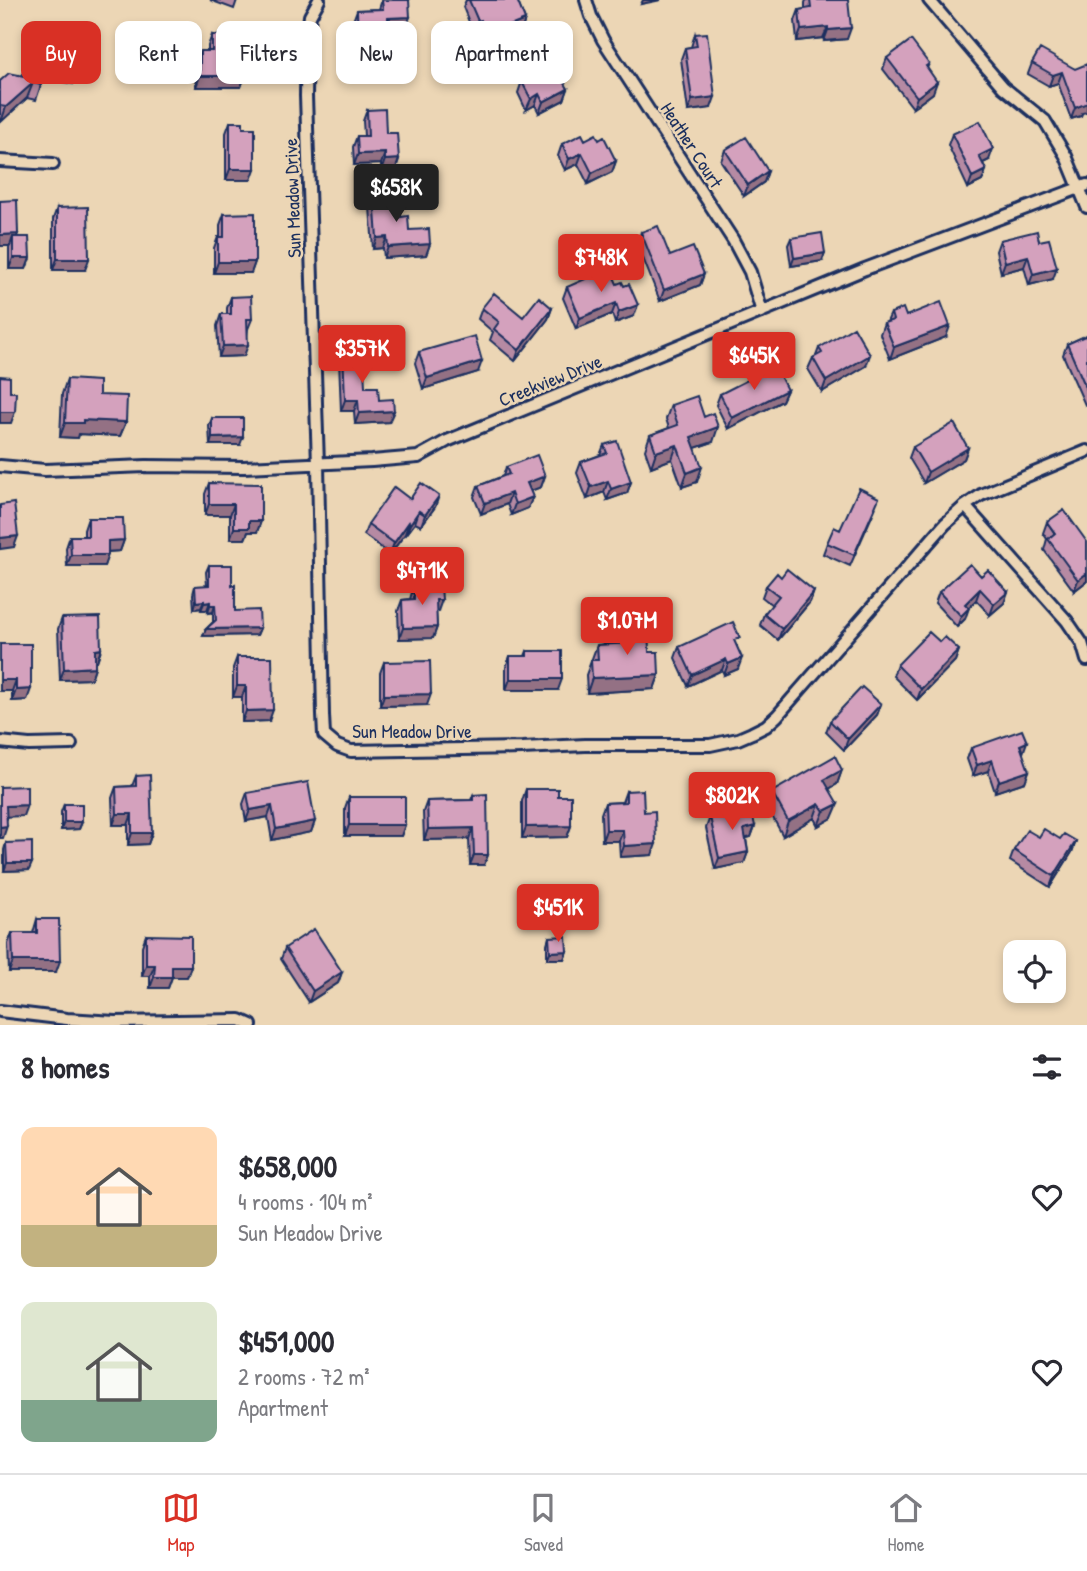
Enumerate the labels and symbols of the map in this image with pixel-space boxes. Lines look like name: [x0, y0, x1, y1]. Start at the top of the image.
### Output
street label: Heather Court: [655, 97, 730, 193]
street label: Sun Meadow Drive: [277, 137, 307, 258]
pin: $658K: [347, 164, 445, 224]
pin: $748K: [552, 234, 650, 294]
pin: $357K: [313, 326, 411, 385]
pin: $645K: [705, 332, 803, 392]
street label: Creekview Drive: [495, 347, 606, 412]
pin: $471K: [373, 548, 471, 607]
pin: $1.07M: [570, 598, 684, 657]
street label: Sun Meadow Drive: [352, 718, 472, 744]
pin: $802K: [683, 772, 781, 832]
pin: $451K: [509, 884, 607, 944]

